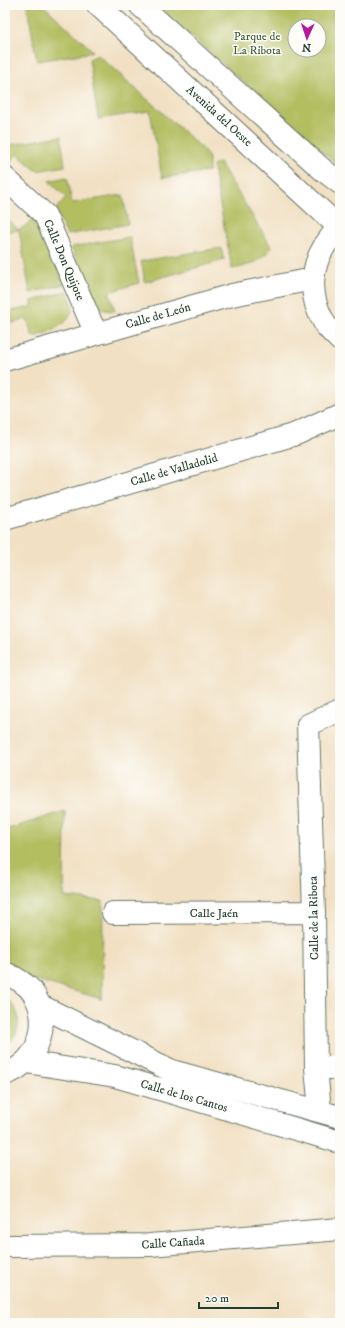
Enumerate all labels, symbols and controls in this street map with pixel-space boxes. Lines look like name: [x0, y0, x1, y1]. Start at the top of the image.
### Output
north arrow: [287, 18, 327, 58]
park label: Parque de La Ribota: [233, 29, 282, 58]
text: N: [302, 40, 311, 54]
street label: Avenida del Oeste: [183, 82, 255, 150]
street label: Calle Don Quijote: [40, 217, 88, 303]
street label: Calle de León: [124, 299, 193, 332]
street label: Calle de Valladolid: [129, 450, 219, 490]
street label: Calle de la Ribota: [306, 875, 322, 960]
street label: Calle Jaén: [190, 906, 239, 921]
street label: Calle de los Cantos: [139, 1076, 229, 1116]
street label: Calle Cañada: [141, 1233, 206, 1253]
scale bar: [199, 1284, 278, 1310]
text: 20 m: [205, 1291, 229, 1306]

